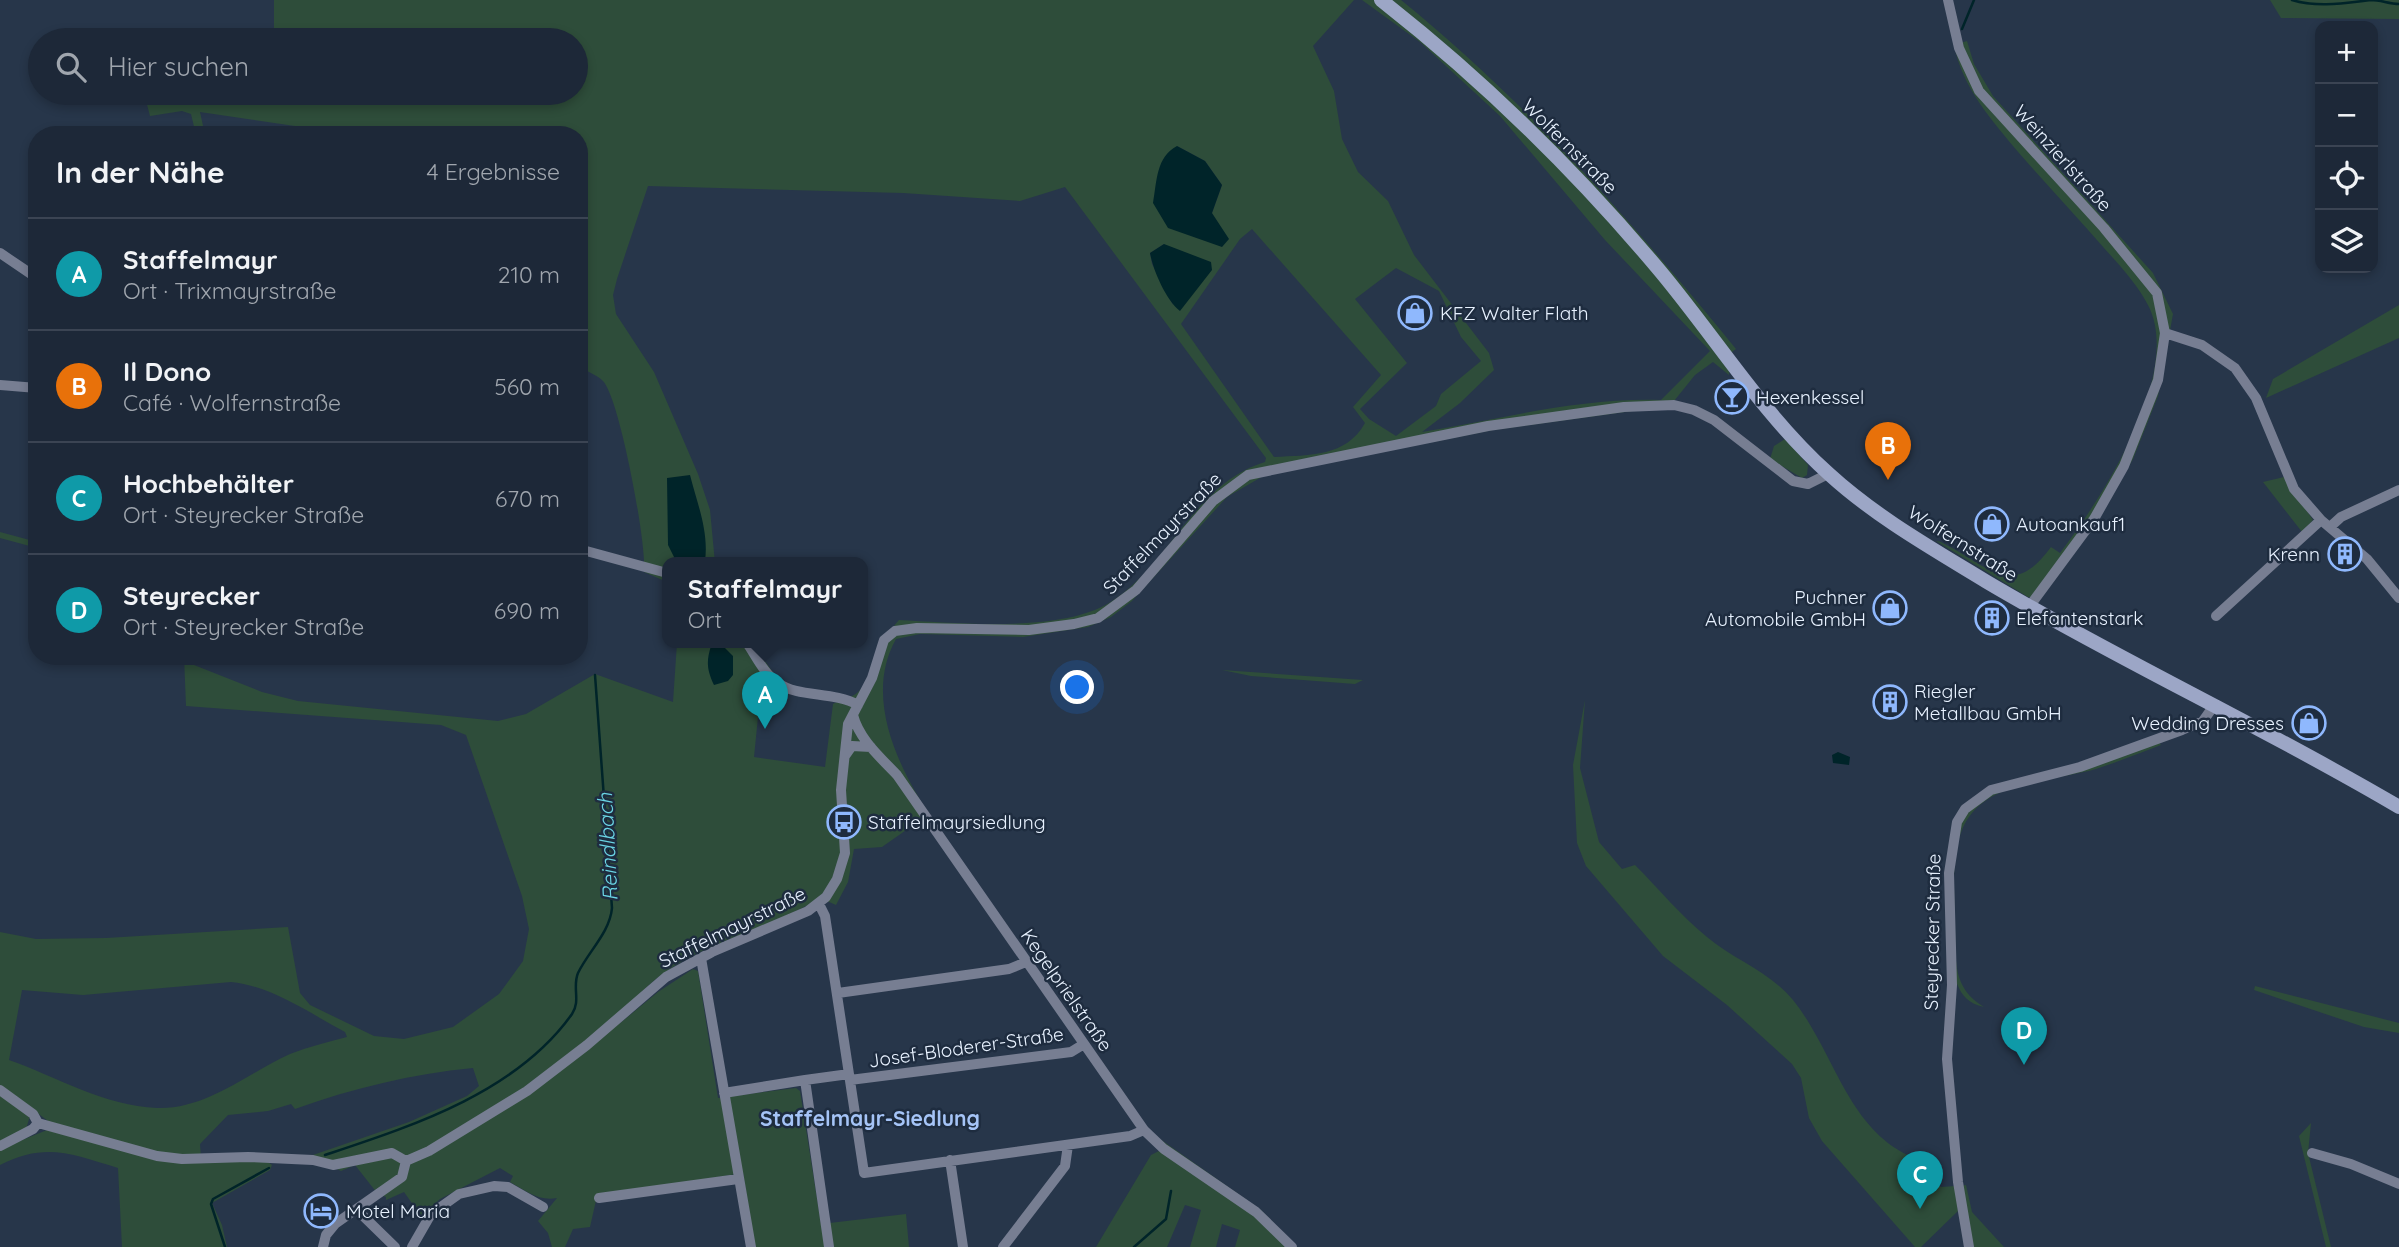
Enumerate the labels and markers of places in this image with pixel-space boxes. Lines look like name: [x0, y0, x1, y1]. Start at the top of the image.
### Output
shop icon: KFZ Walter Flath: [1396, 294, 1434, 332]
place label: KFZ Walter Flath: [1440, 301, 1588, 325]
bar icon: Hexenkessel: [1713, 378, 1751, 416]
place label: Hexenkessel: [1756, 385, 1864, 409]
pin: B: [1865, 422, 1911, 480]
shop icon: Autoankauf1: [1973, 505, 2011, 543]
place label: Autoankauf1: [2016, 512, 2125, 536]
building icon: Krenn: [2326, 535, 2364, 573]
place label: Krenn: [2268, 542, 2320, 566]
place label: Puchner Automobile GmbH: [1705, 585, 1867, 631]
shop icon: Puchner Automobile GmbH: [1871, 589, 1909, 627]
building icon: Elefantenstark: [1973, 599, 2011, 637]
place label: Elefantenstark: [2016, 606, 2143, 630]
pin: A: [742, 671, 788, 729]
place label: Riegler Metallbau GmbH: [1914, 679, 2062, 725]
building icon: Riegler Metallbau GmbH: [1871, 683, 1909, 721]
shop icon: Wedding Dresses: [2290, 704, 2328, 742]
place label: Wedding Dresses: [2131, 711, 2284, 735]
bus stop icon: Staffelmayrsiedlung: [825, 803, 863, 841]
place label: Staffelmayrsiedlung: [868, 810, 1046, 834]
pin: D: [2001, 1007, 2047, 1065]
pin: C: [1897, 1151, 1943, 1209]
hotel icon: Motel Maria: [302, 1192, 340, 1230]
place label: Motel Maria: [346, 1199, 450, 1223]

